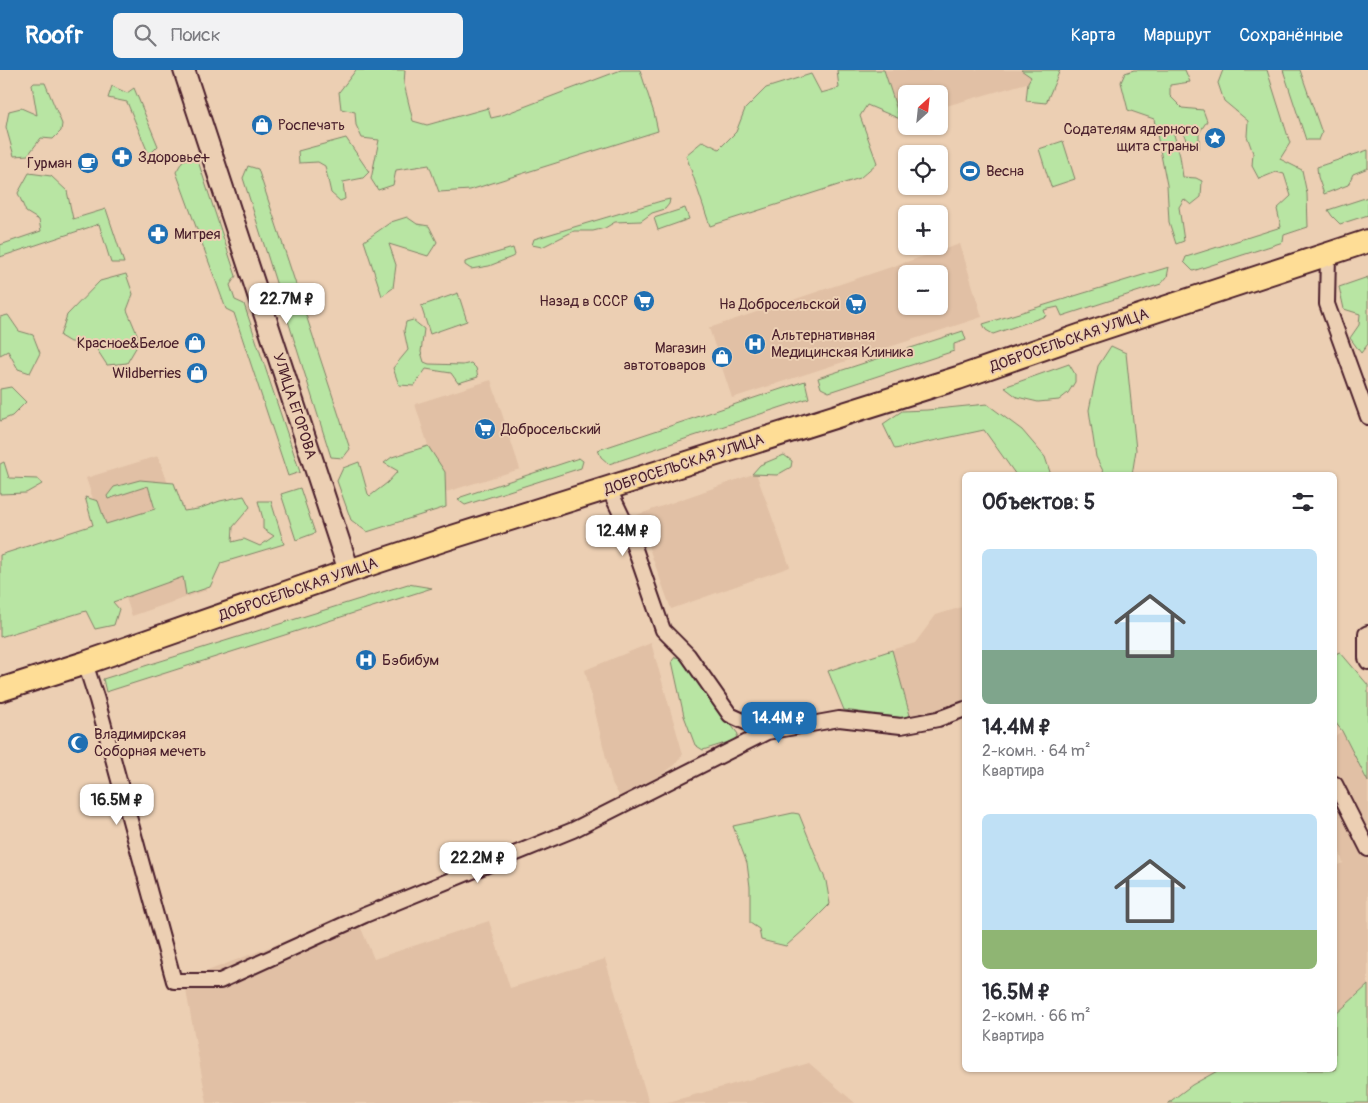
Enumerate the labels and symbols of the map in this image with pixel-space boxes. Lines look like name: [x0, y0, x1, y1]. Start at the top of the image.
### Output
north arrow: [898, 85, 948, 135]
shop icon: Роспечать: [250, 113, 274, 137]
place label: Роспечать: [278, 116, 345, 135]
place label: Содателям ядерного щита страны: [1063, 120, 1199, 156]
place icon: Содателям ядерного щита страны: [1203, 126, 1227, 150]
pharmacy icon: Здоровье+: [110, 145, 134, 169]
place label: Здоровье+: [138, 148, 210, 167]
cafe icon: Гурман: [76, 151, 100, 175]
place label: Гурман: [27, 154, 72, 173]
sports icon: Весна: [958, 159, 982, 183]
place label: Весна: [986, 162, 1024, 181]
pharmacy icon: Митрея: [146, 222, 170, 246]
place label: Митрея: [174, 225, 221, 244]
pin: 22.7M ₽: [241, 282, 333, 325]
supermarket icon: Назад в СССР: [632, 289, 656, 313]
place label: Назад в СССР: [539, 292, 629, 311]
supermarket icon: На Добросельской: [844, 292, 868, 316]
place label: На Добросельской: [719, 295, 840, 314]
street label: ДОБРОСЕЛЬСКАЯ УЛИЦА: [986, 304, 1151, 377]
place label: Альтернативная Mедицинская Kлиника: [771, 326, 914, 362]
shop icon: Красное&Белое: [183, 331, 207, 355]
hospital icon: Альтернативная Mедицинская Kлиника: [743, 332, 767, 356]
place label: Красное&Белое: [77, 334, 180, 353]
place label: Магазин автотоваров: [624, 339, 706, 375]
shop icon: Магазин автотоваров: [710, 345, 734, 369]
street label: УЛИЦА ЕГОРОВА: [268, 351, 321, 462]
shop icon: Wildberries: [185, 361, 209, 385]
place label: Wildberries: [112, 364, 181, 383]
supermarket icon: Добросельский: [473, 417, 497, 441]
place label: Добросельский: [500, 420, 601, 439]
street label: ДОБРОСЕЛЬСКАЯ УЛИЦА: [601, 430, 767, 500]
pin: 12.4M ₽: [577, 514, 669, 557]
street label: ДОБРОСЕЛЬСКАЯ УЛИЦА: [215, 553, 380, 626]
hospital icon: Бэбибум: [354, 648, 378, 672]
place label: Бэбибум: [382, 651, 439, 670]
pin: 14.4M ₽: [733, 702, 825, 744]
place label: Владимирская Соборная мечеть: [94, 725, 207, 761]
mosque icon: Владимирская Соборная мечеть: [66, 731, 90, 755]
pin: 16.5M ₽: [71, 784, 163, 826]
pin: 22.2M ₽: [432, 842, 524, 884]

